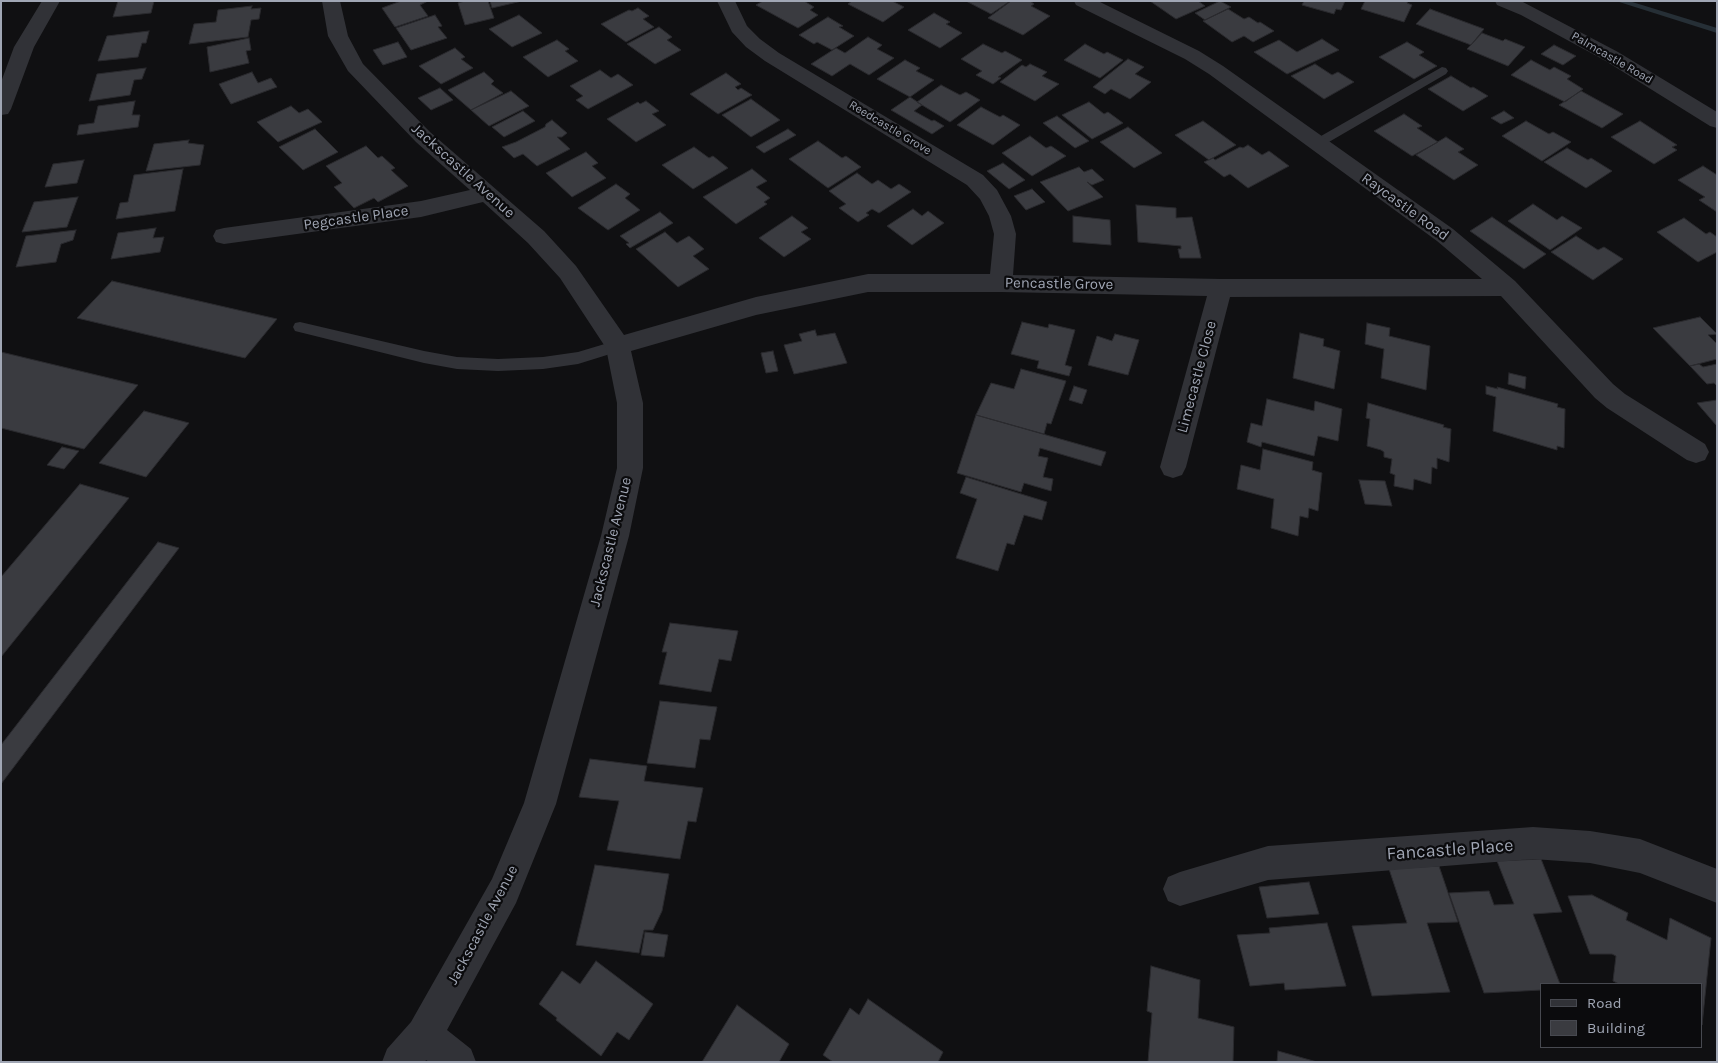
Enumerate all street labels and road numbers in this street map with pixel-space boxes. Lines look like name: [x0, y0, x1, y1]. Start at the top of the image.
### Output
street label: Palmcastle Road: [1569, 29, 1655, 87]
street label: Reedcastle Grove: [846, 98, 934, 158]
street label: Jackscastle Avenue: [408, 120, 518, 222]
street label: Raycastle Road: [1358, 169, 1452, 245]
street label: Pegcastle Place: [302, 202, 410, 234]
street label: Pencastle Grove: [1005, 274, 1113, 294]
street label: Limecastle Close: [1173, 319, 1221, 435]
street label: Jackscastle Avenue: [586, 475, 636, 609]
street label: Fancastle Place: [1386, 835, 1514, 865]
street label: Jackscastle Avenue: [444, 862, 522, 988]

